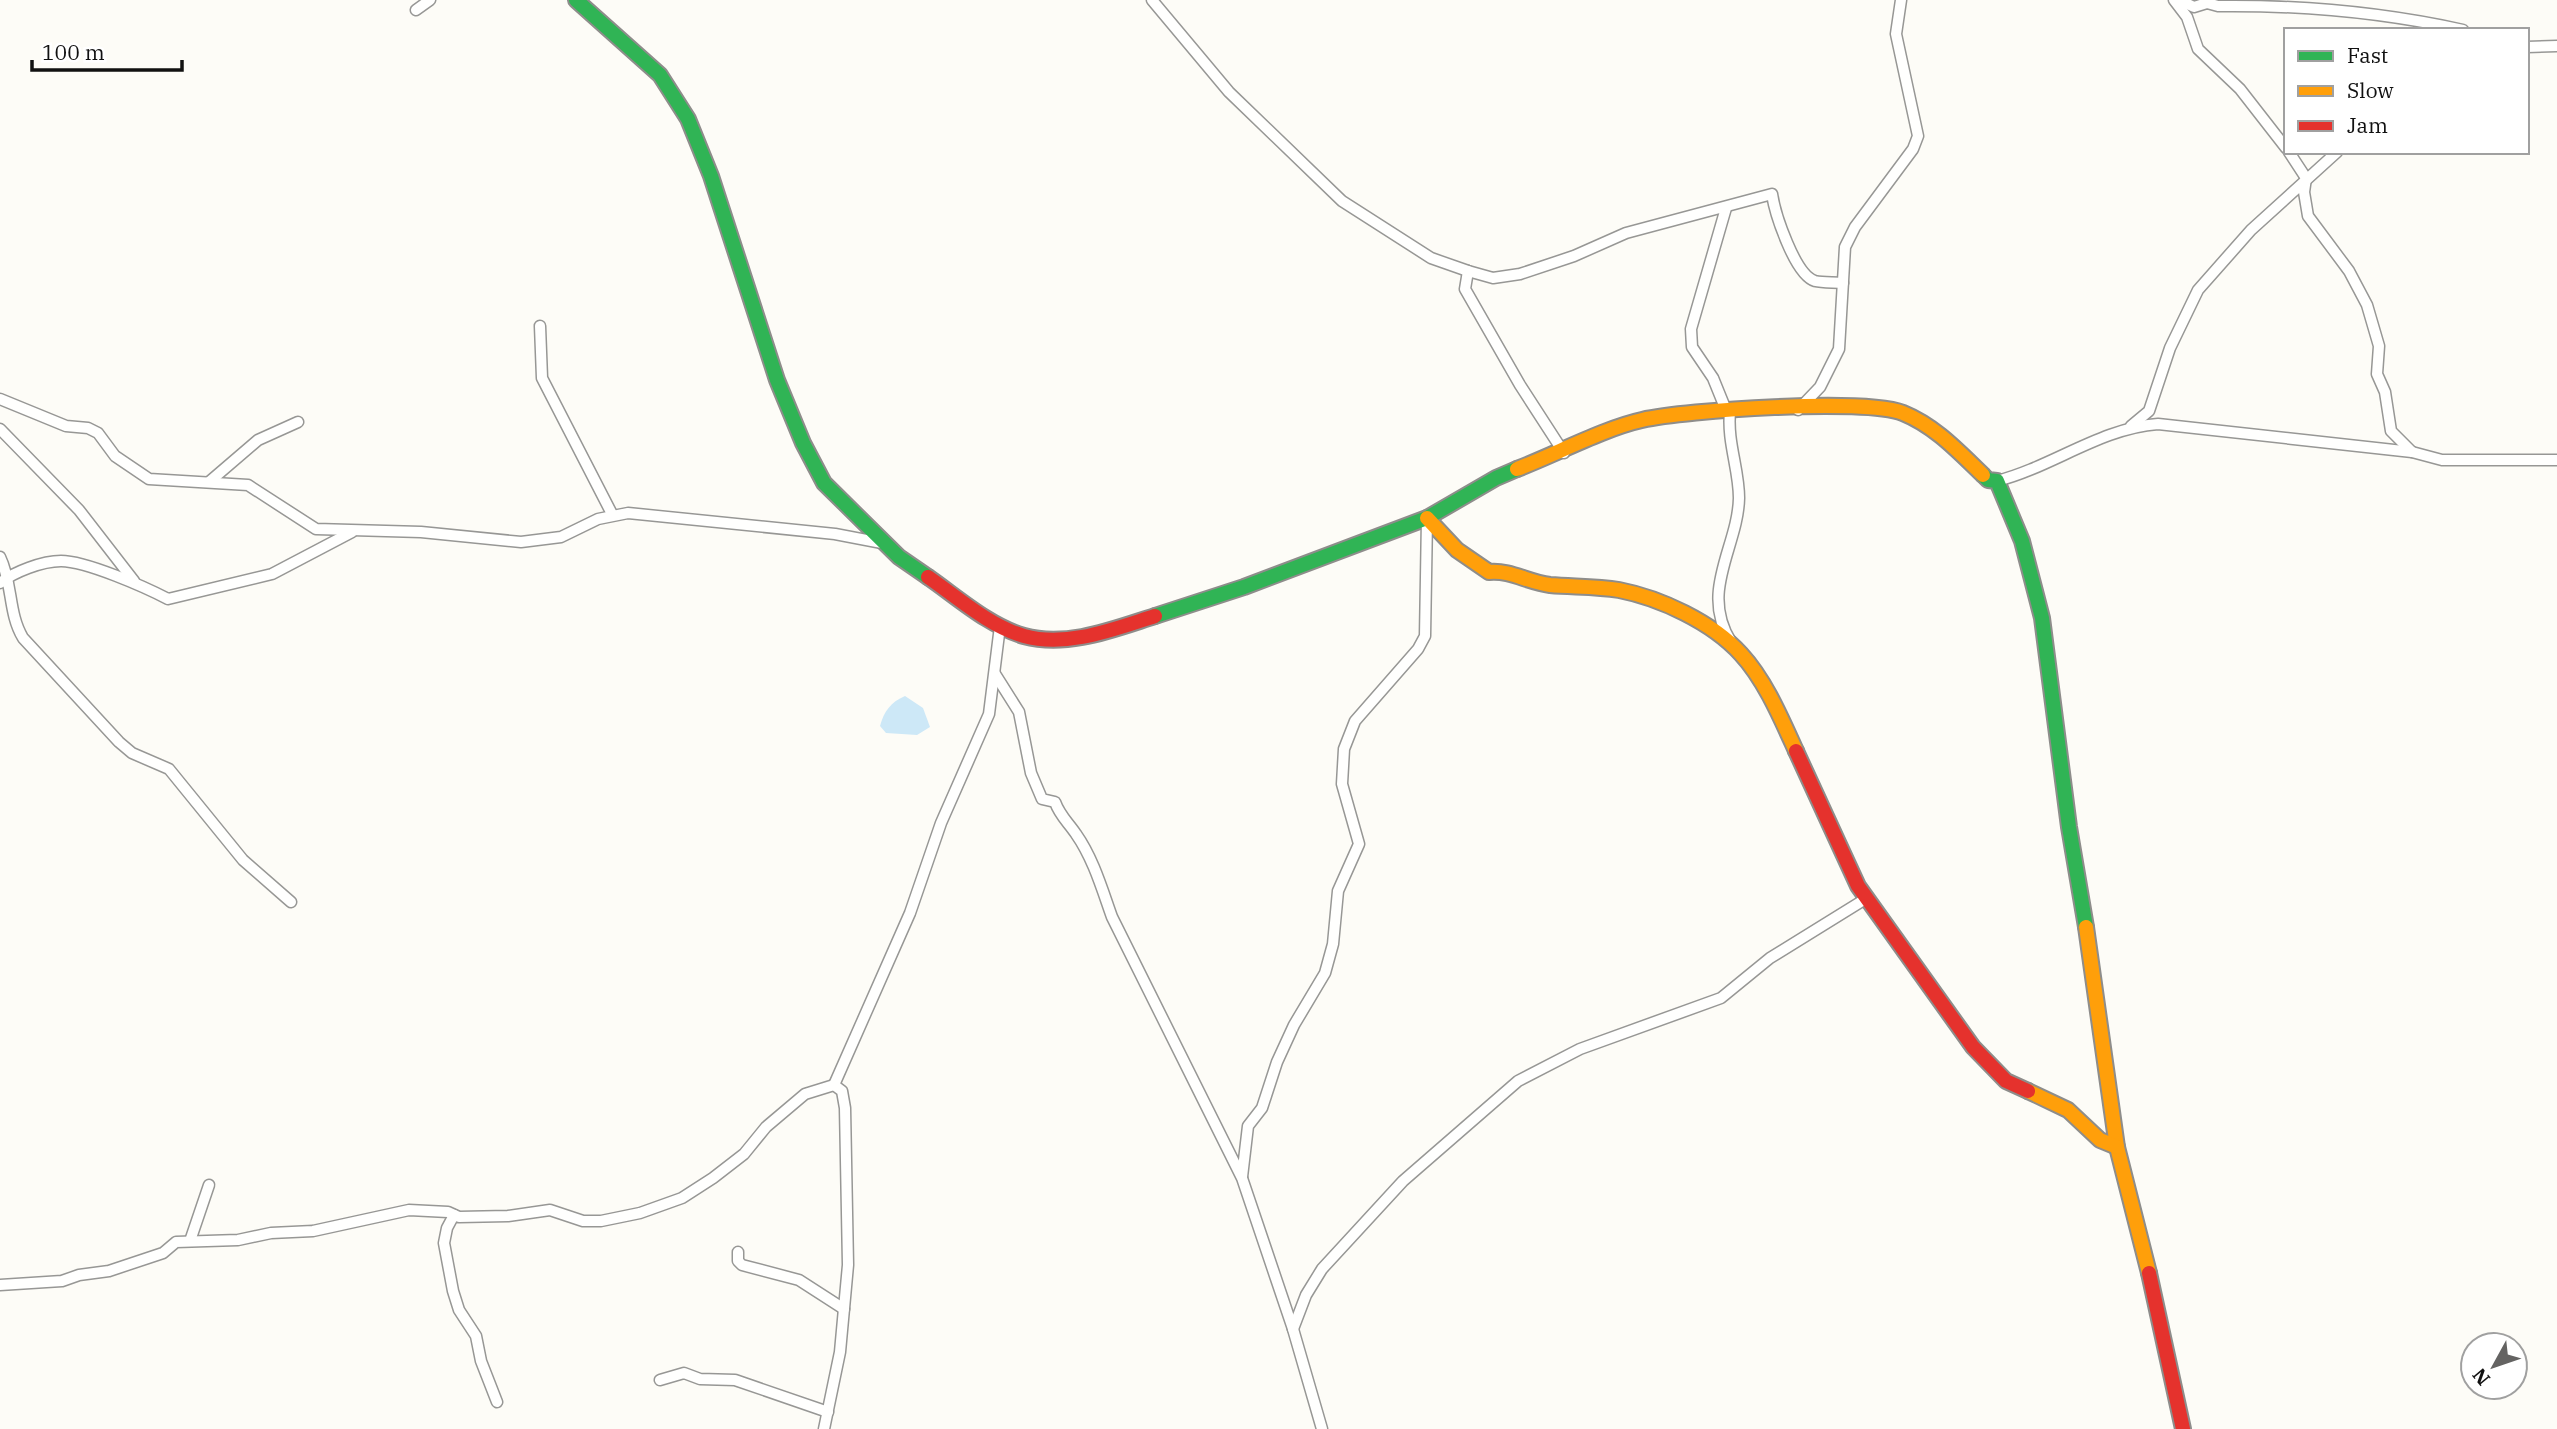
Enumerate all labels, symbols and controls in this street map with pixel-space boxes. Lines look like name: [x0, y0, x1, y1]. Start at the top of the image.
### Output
scale bar: [32, 28, 182, 72]
legend: [2284, 28, 2529, 154]
text: 100 m: [42, 38, 105, 66]
text: Fast: [2347, 41, 2388, 69]
text: Slow: [2347, 76, 2394, 104]
text: Jam: [2347, 111, 2388, 139]
north arrow: [2459, 1331, 2529, 1401]
text: N: [2467, 1363, 2495, 1390]

